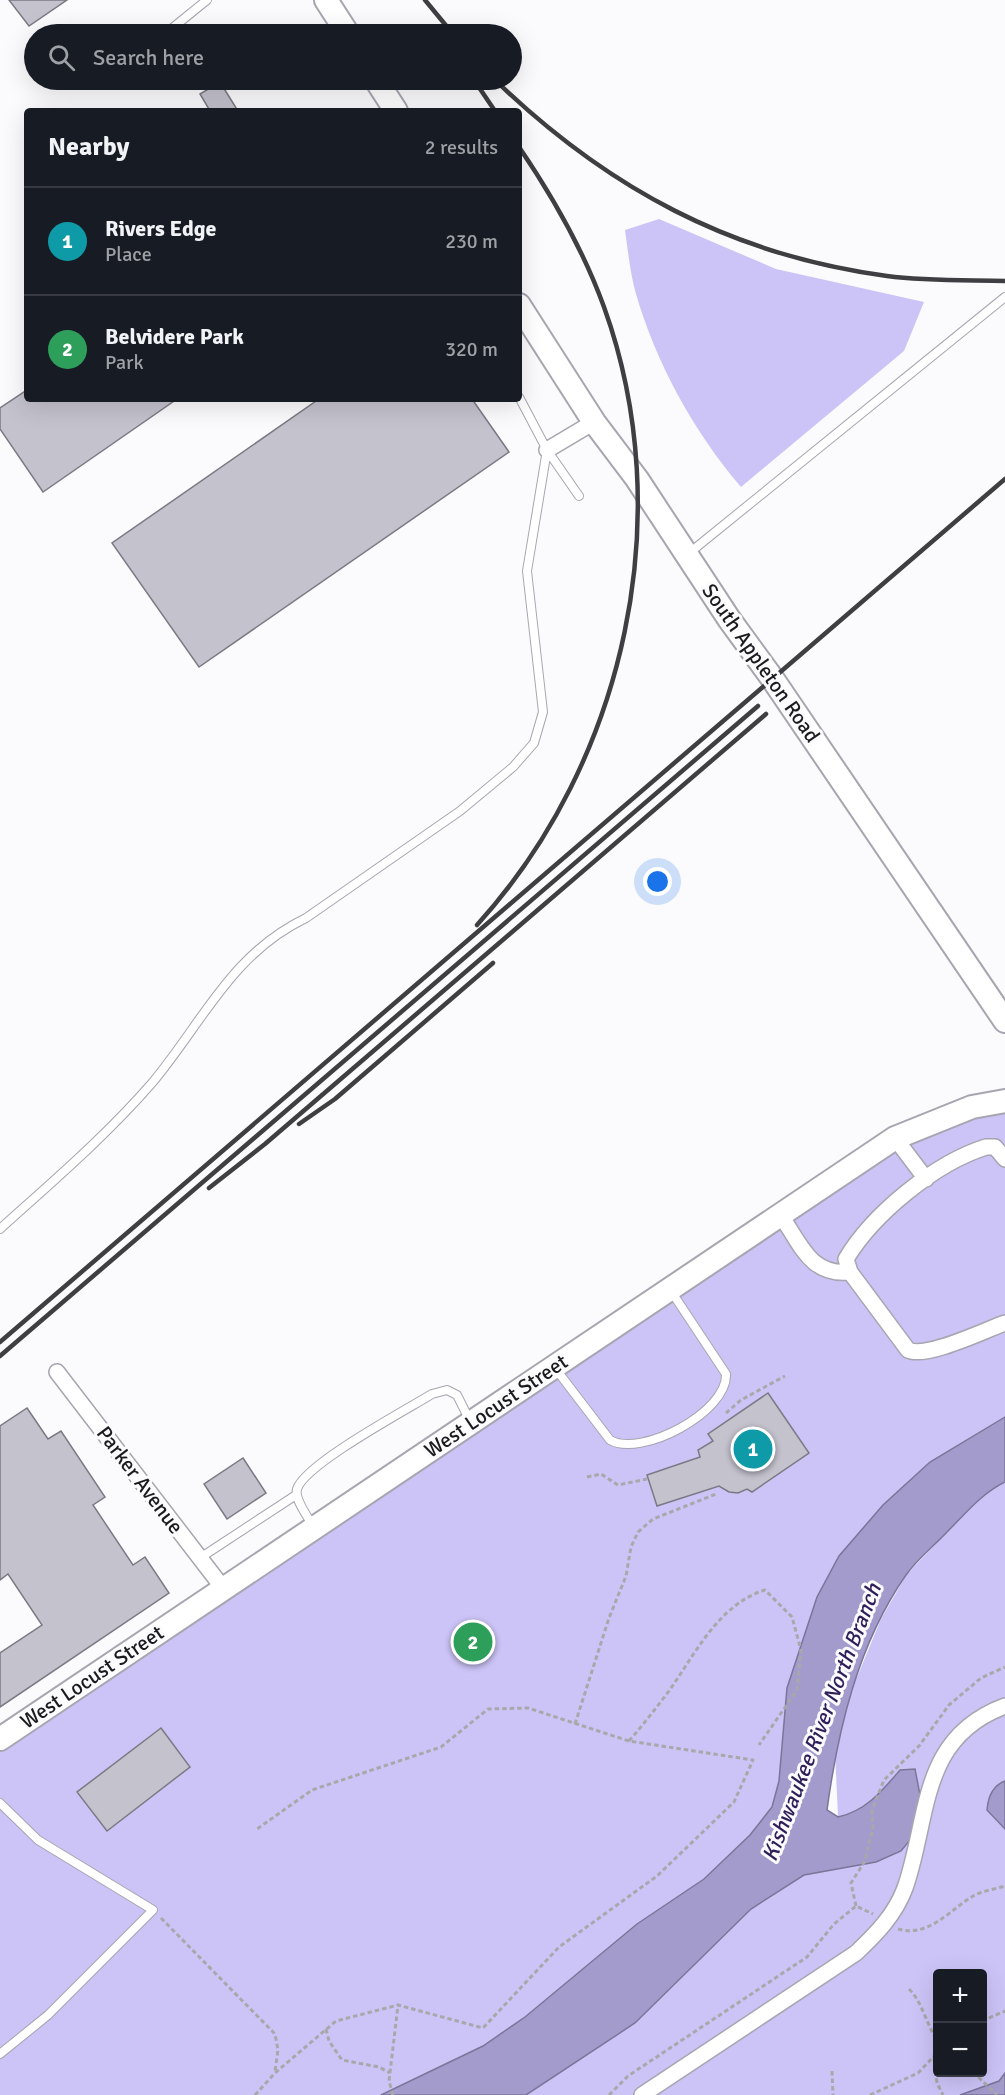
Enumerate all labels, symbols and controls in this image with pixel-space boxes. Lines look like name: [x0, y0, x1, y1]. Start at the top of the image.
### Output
search box: [24, 24, 522, 90]
icon: search: [45, 41, 78, 74]
text: Search here: [93, 44, 204, 71]
text: Nearby: [48, 131, 129, 163]
text: 2 results: [425, 135, 498, 160]
text: Rivers Edge: [105, 215, 216, 242]
text: 1: [62, 229, 73, 254]
text: 230 m: [445, 229, 498, 254]
text: Place: [105, 242, 152, 267]
text: Belvidere Park: [105, 323, 244, 350]
text: 2: [62, 337, 73, 362]
text: 320 m: [445, 337, 498, 362]
text: Park: [105, 350, 143, 375]
street label: South Appleton Road: [696, 578, 826, 748]
your location: [643, 867, 672, 896]
street label: West Locust Street: [419, 1348, 573, 1464]
street label: Parker Avenue: [91, 1421, 189, 1539]
pin: 1: [734, 1426, 772, 1472]
water label: Kishwaukee River North Branch: [756, 1579, 887, 1865]
street label: West Locust Street: [15, 1619, 169, 1735]
pin: 2: [454, 1620, 492, 1664]
map controls: [933, 1969, 987, 2077]
button: +: [933, 1969, 987, 2023]
button: −: [933, 2023, 987, 2077]

